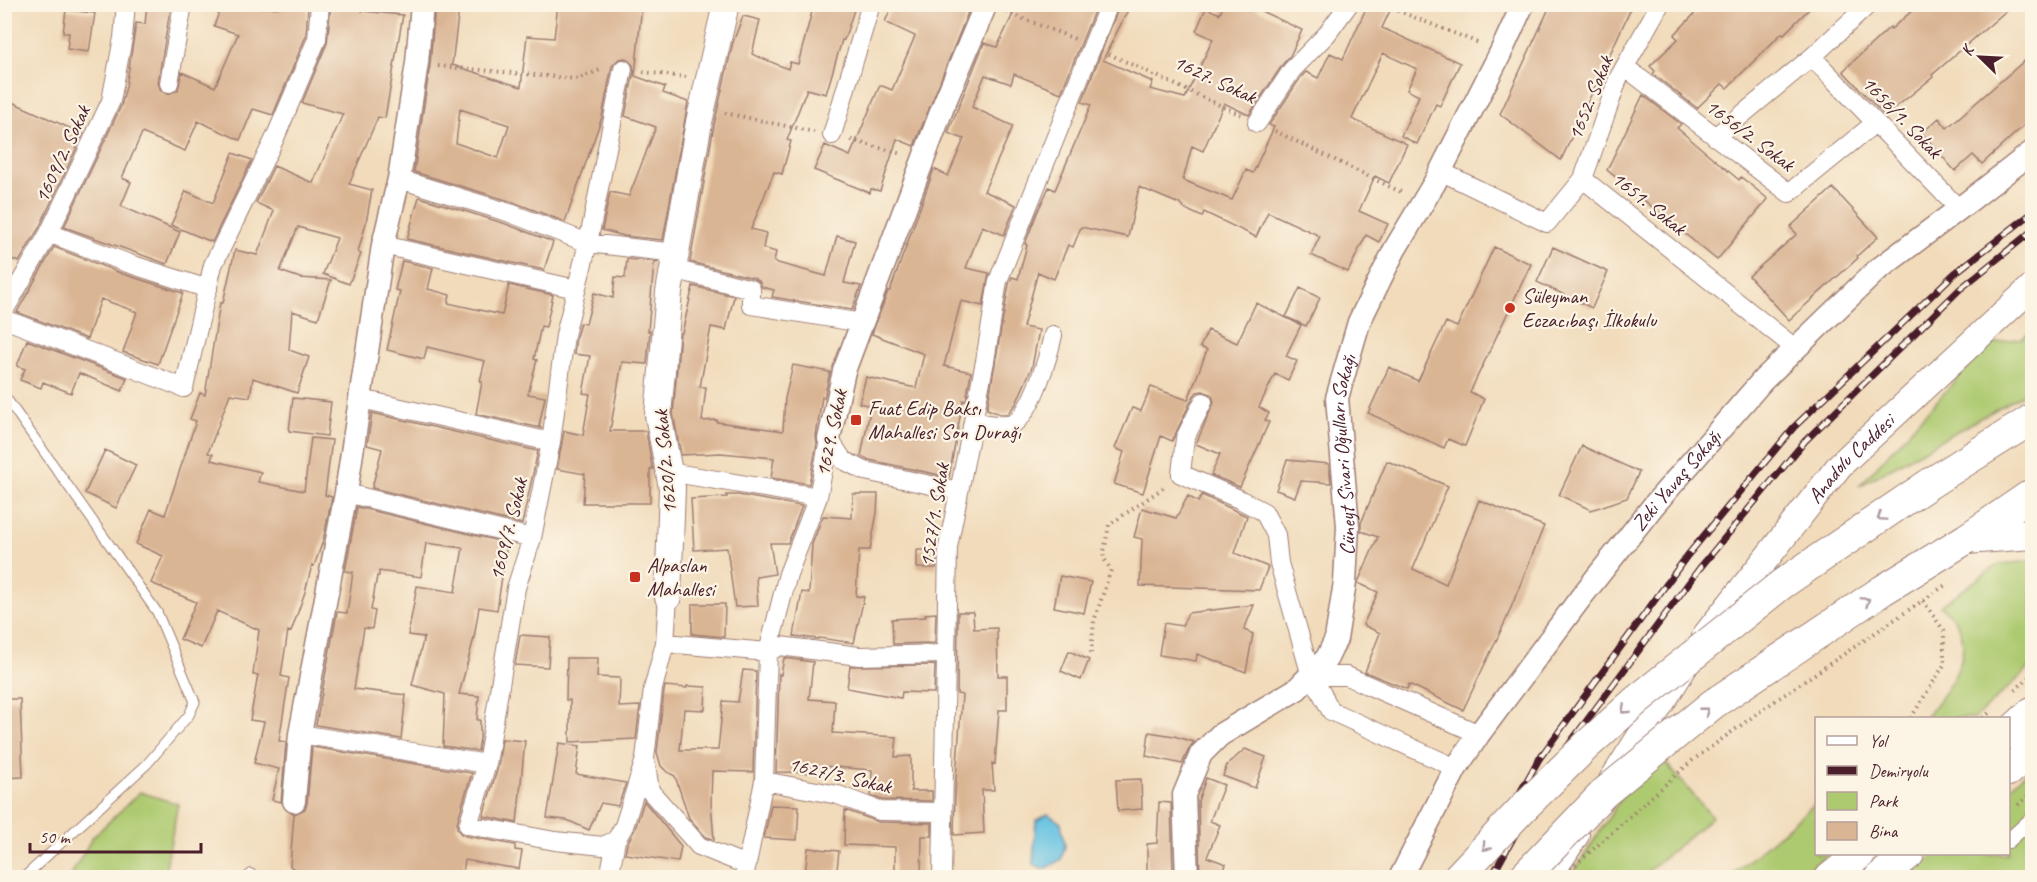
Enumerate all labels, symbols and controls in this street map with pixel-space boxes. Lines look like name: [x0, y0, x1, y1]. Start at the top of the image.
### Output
north arrow: [1950, 27, 2010, 87]
text: K: [1956, 40, 1980, 59]
street label: 1627. Sokak: [1170, 49, 1262, 110]
street label: 1652. Sokak: [1561, 51, 1619, 144]
street label: 1656/1. Sokak: [1856, 70, 1949, 165]
street label: 1656/2. Sokak: [1700, 93, 1801, 178]
street label: 1609/2. Sokak: [28, 100, 96, 207]
street label: 1651. Sokak: [1607, 165, 1692, 242]
place label: Süleyman Eczacıbaşı İlkokulu: [1522, 283, 1657, 333]
marker: Süleyman Eczacıbaşı İlkokulu: [1503, 301, 1517, 315]
street label: Cüneyt Sivari Oğulları Sokağı: [1324, 350, 1362, 556]
street label: 1629. Sokak: [809, 386, 853, 479]
place label: Fuat Edip Baksı Mahallesi Son Durağı: [868, 395, 1022, 445]
street label: Anadolu Caddesi: [1802, 406, 1902, 509]
street label: 1620/2. Sokak: [647, 407, 683, 515]
marker: Fuat Edip Baksı Mahallesi Son Durağı: [849, 413, 863, 427]
street label: Zeki Yavaş Sokağı: [1626, 423, 1727, 536]
street label: 1527/1. Sokak: [913, 460, 955, 569]
street label: 1609/7. Sokak: [483, 474, 534, 583]
one-way arrow: [1876, 510, 1887, 521]
place label: Alpaslan Mahallesi: [647, 552, 718, 602]
marker: Alpaslan Mahallesi: [628, 570, 642, 584]
one-way arrow: [1859, 597, 1870, 608]
one-way arrow: [1621, 703, 1632, 714]
one-way arrow: [1698, 707, 1709, 718]
legend: [1815, 717, 2010, 855]
text: Yol: [1869, 730, 1889, 752]
street label: 1627/3. Sokak: [786, 751, 895, 800]
text: Demiryolu: [1869, 760, 1929, 782]
text: Park: [1869, 790, 1899, 812]
scale bar: [30, 816, 201, 854]
text: Bina: [1869, 820, 1899, 842]
text: 50 m: [39, 826, 72, 848]
one-way arrow: [1482, 840, 1493, 851]

